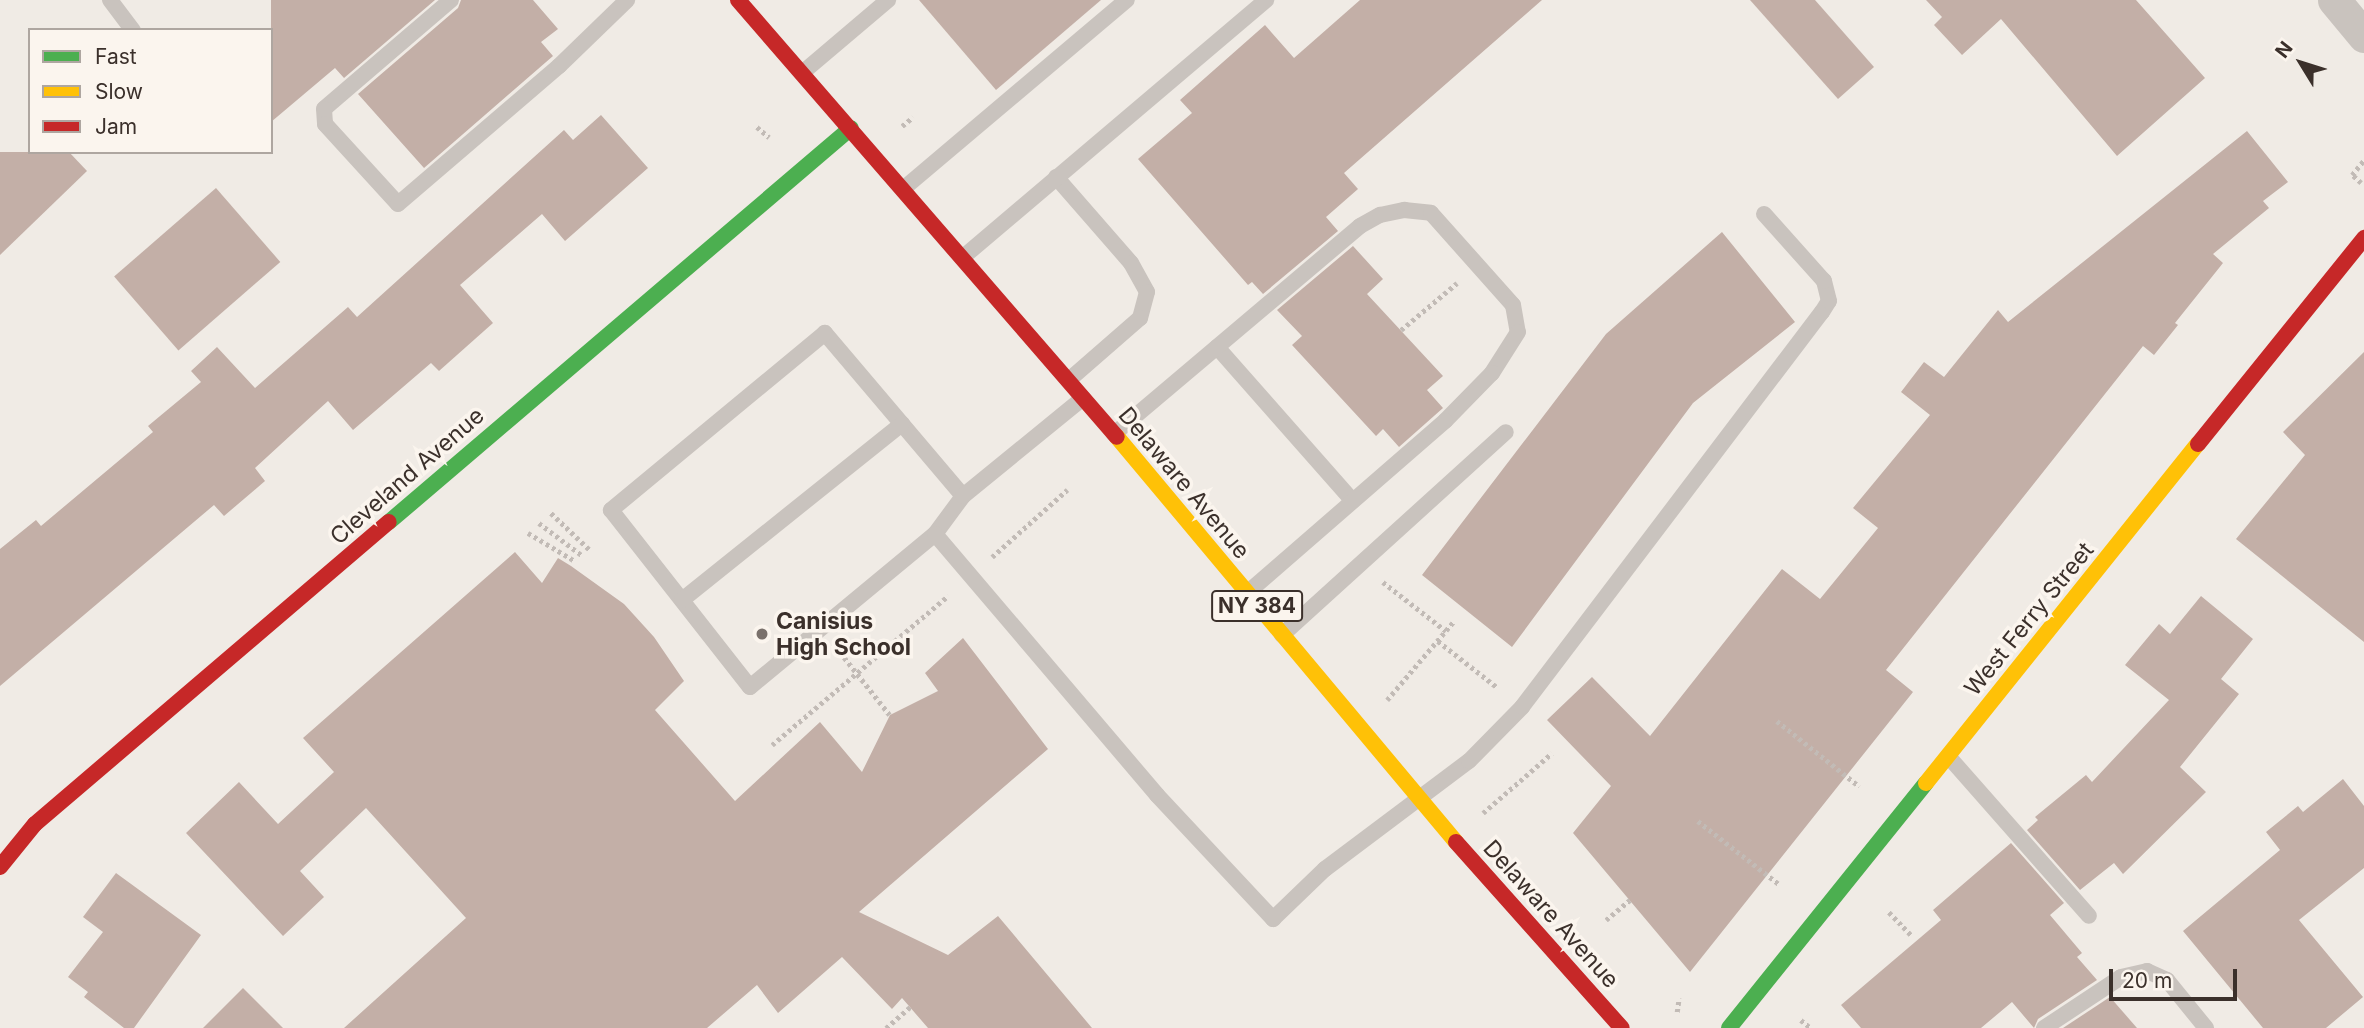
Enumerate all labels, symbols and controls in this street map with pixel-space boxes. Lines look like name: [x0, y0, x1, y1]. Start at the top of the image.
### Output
legend: [28, 28, 273, 154]
north arrow: [2266, 28, 2336, 98]
text: N: [2271, 37, 2298, 63]
text: Fast: [95, 44, 137, 69]
text: Slow: [95, 79, 143, 104]
text: Jam: [95, 114, 137, 139]
street label: Cleveland Avenue: [324, 402, 490, 550]
street label: Delaware Avenue: [1113, 402, 1255, 564]
street label: West Ferry Street: [1959, 537, 2099, 701]
road number: NY 384: [1210, 588, 1304, 624]
place label: Canisius High School: [776, 607, 911, 661]
marker: Canisius High School: [754, 626, 770, 642]
street label: Delaware Avenue: [1477, 834, 1625, 994]
scale bar: [2112, 954, 2240, 998]
text: 20 m: [2122, 968, 2172, 993]

